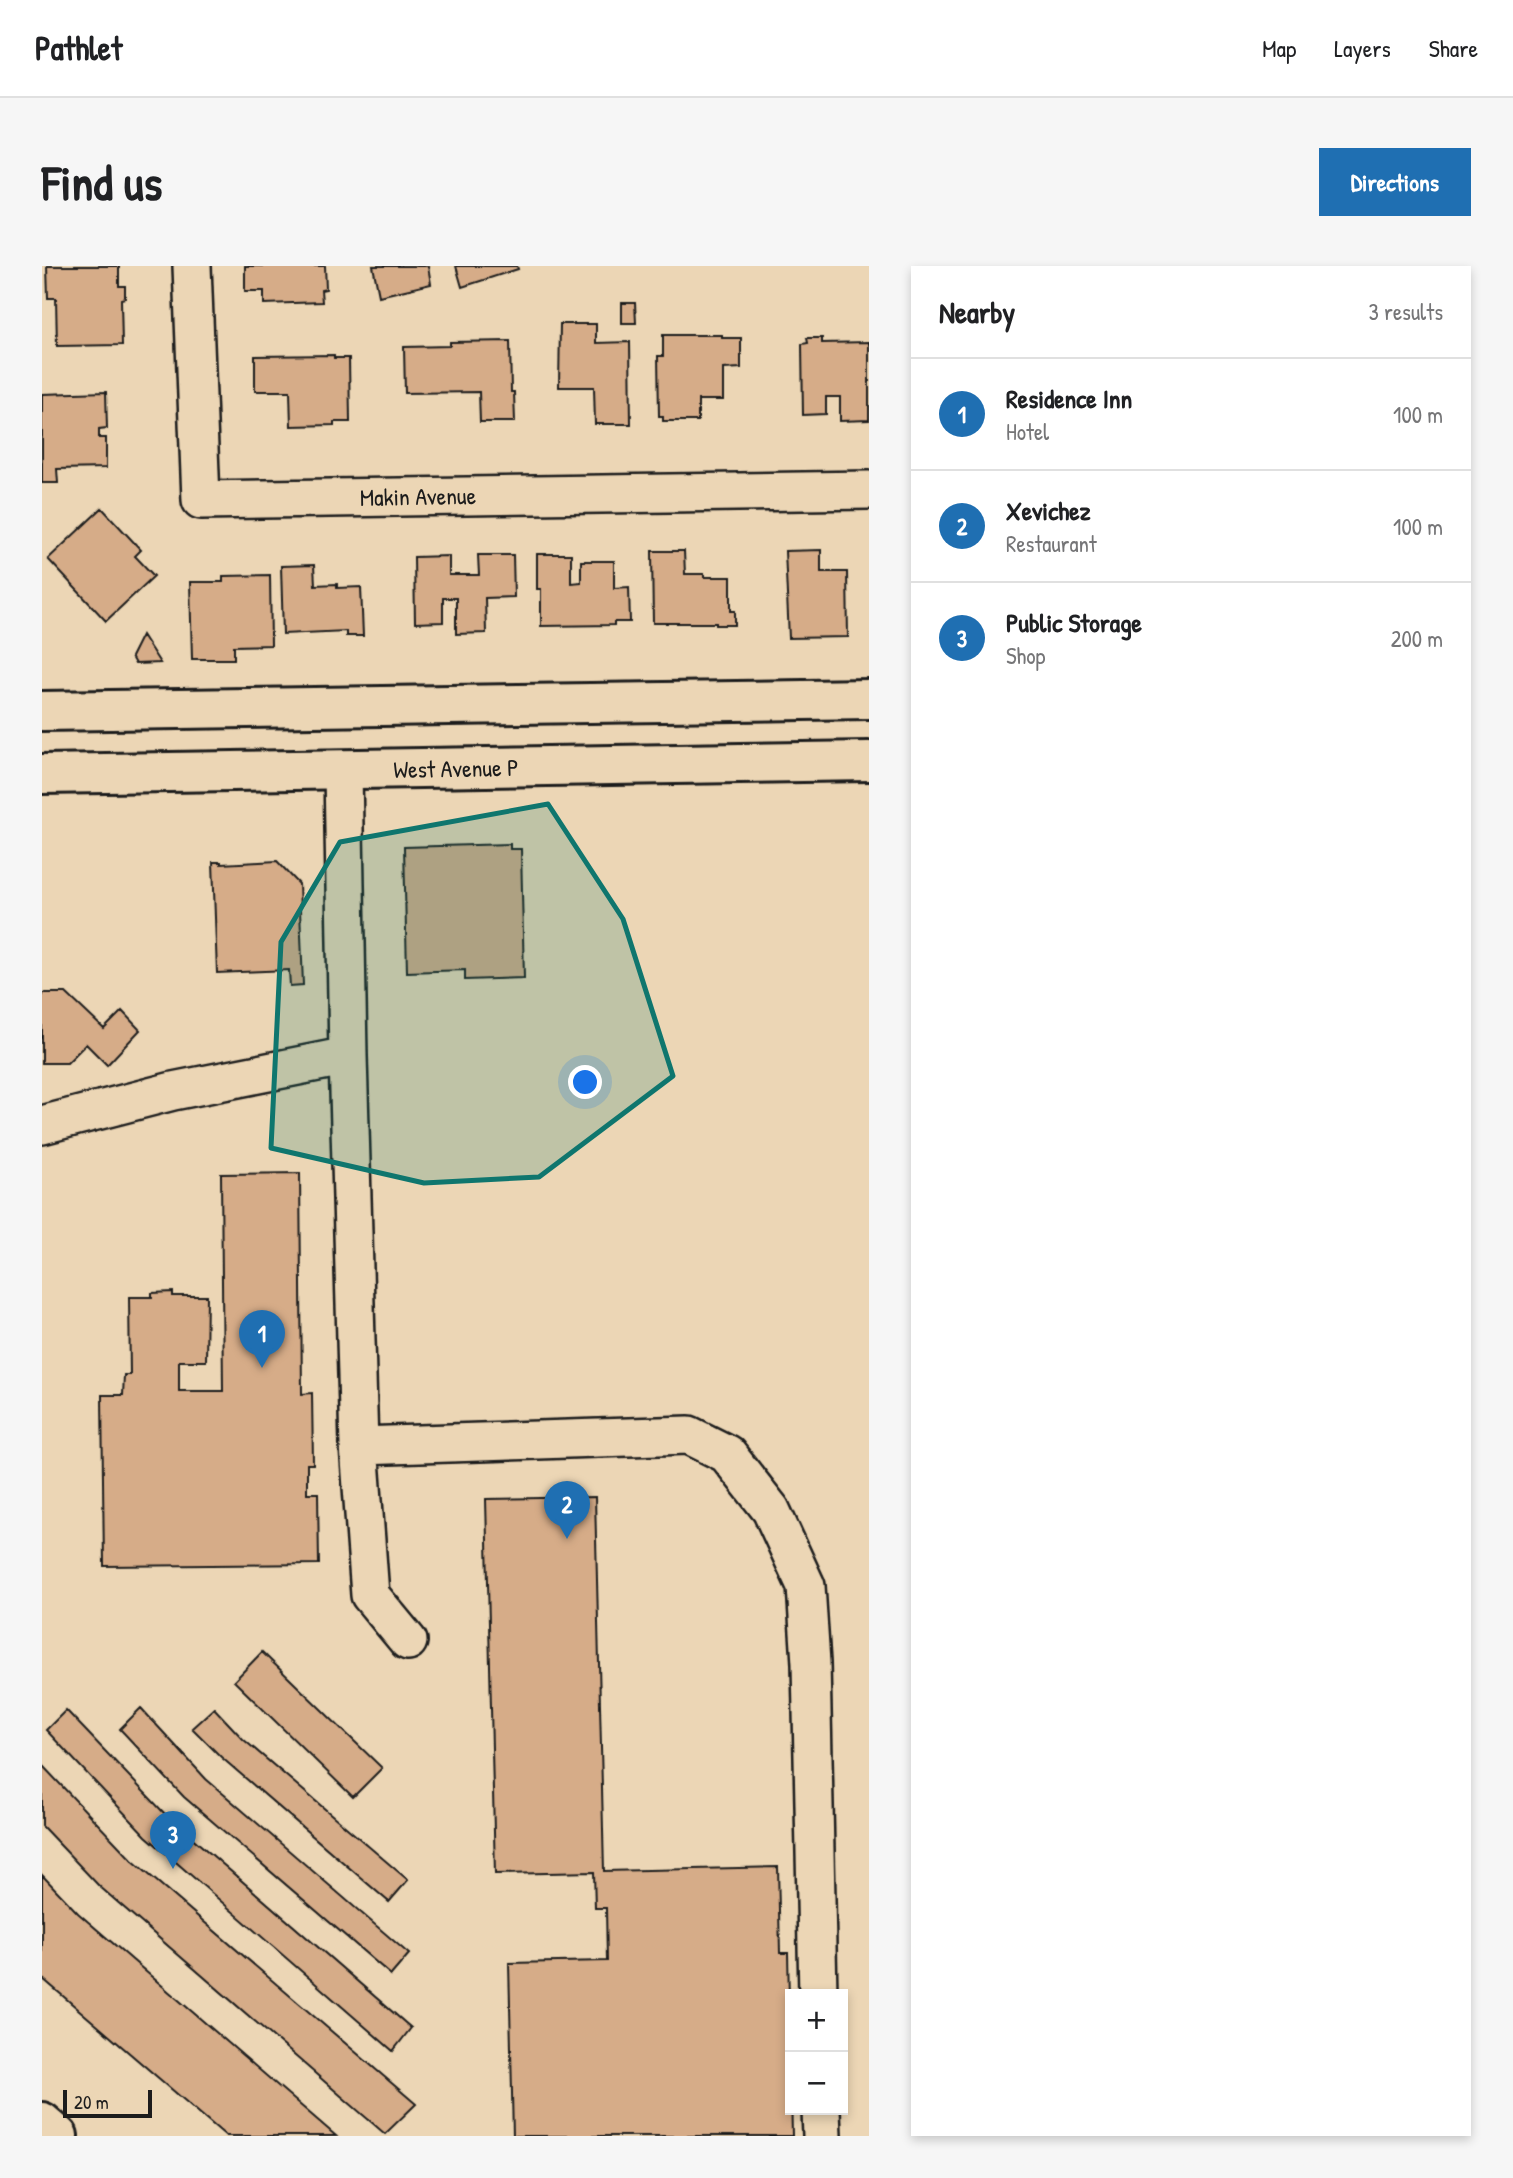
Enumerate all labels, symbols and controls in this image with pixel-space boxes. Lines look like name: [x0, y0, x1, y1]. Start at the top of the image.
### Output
text: Pathlet: [35, 26, 122, 70]
text: Map: [1262, 32, 1296, 64]
text: Layers: [1334, 32, 1391, 64]
text: Share: [1429, 32, 1478, 64]
button: Directions: [1319, 148, 1471, 216]
text: Find us: [42, 149, 162, 215]
text: Nearby: [939, 292, 1015, 332]
text: 3 results: [1368, 296, 1443, 327]
text: Residence Inn: [1006, 381, 1132, 416]
text: 1: [958, 399, 966, 430]
text: 100 m: [1393, 399, 1443, 430]
text: Hotel: [1006, 416, 1049, 447]
street label: Makin Avenue: [360, 479, 477, 513]
text: Xevichez: [1006, 493, 1091, 528]
text: 2: [957, 511, 967, 542]
text: 100 m: [1393, 511, 1443, 542]
text: Restaurant: [1006, 528, 1097, 559]
text: Public Storage: [1006, 605, 1142, 640]
text: 3: [957, 623, 967, 654]
text: 200 m: [1391, 623, 1443, 654]
text: Shop: [1006, 640, 1045, 671]
street label: West Avenue P: [393, 751, 519, 785]
your location: [568, 1065, 602, 1099]
pin: 1: [239, 1310, 285, 1368]
pin: 2: [544, 1481, 590, 1539]
pin: 3: [150, 1811, 196, 1869]
map controls: [785, 1989, 848, 2115]
button: +: [785, 1989, 848, 2052]
button: −: [785, 2052, 848, 2115]
scale bar: [63, 2087, 152, 2119]
text: 20 m: [74, 2089, 109, 2115]

